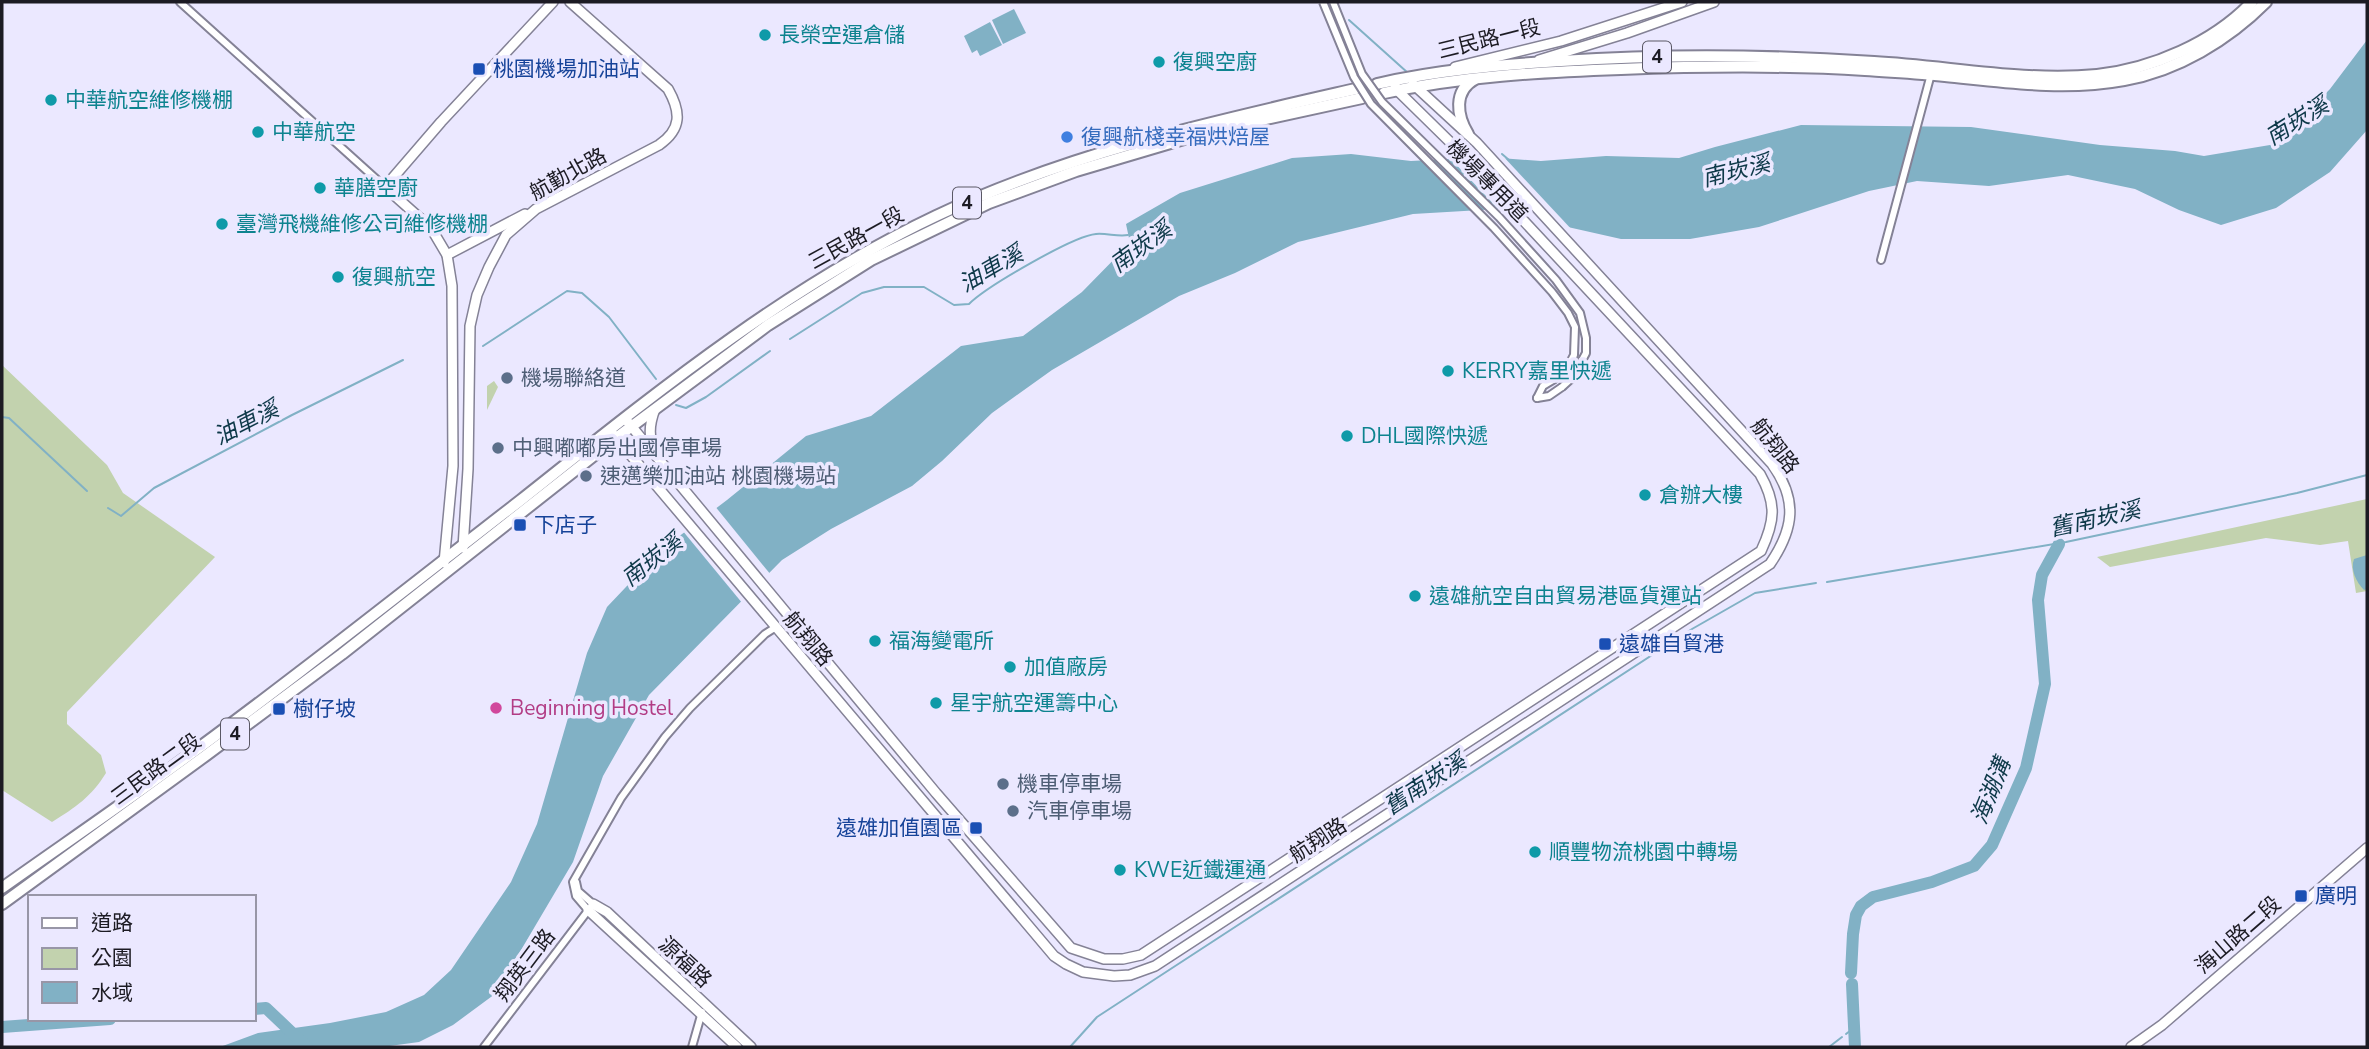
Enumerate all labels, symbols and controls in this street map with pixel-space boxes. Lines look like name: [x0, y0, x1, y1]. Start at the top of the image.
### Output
street label: 三民路一段: [1435, 13, 1543, 65]
place label: 長榮空運倉儲: [779, 21, 905, 49]
marker: 長榮空運倉儲: [757, 27, 773, 43]
road number: 4: [1643, 41, 1671, 72]
place label: 復興空廚: [1173, 48, 1257, 76]
marker: 復興空廚: [1151, 54, 1167, 70]
place label: 桃園機場加油站: [493, 55, 640, 83]
marker: 桃園機場加油站: [471, 61, 487, 77]
place label: 中華航空維修機棚: [65, 86, 233, 114]
water label: 南崁溪: [2260, 88, 2337, 152]
marker: 中華航空維修機棚: [43, 92, 59, 108]
place label: 中華航空: [272, 118, 356, 146]
place label: 復興航棧幸福烘焙屋: [1081, 123, 1270, 151]
marker: 中華航空: [250, 124, 266, 140]
marker: 復興航棧幸福烘焙屋: [1059, 129, 1075, 145]
street label: 機場專用道: [1440, 134, 1534, 228]
street label: 航勤北路: [524, 141, 612, 207]
water label: 南崁溪: [1699, 147, 1776, 194]
place label: 華膳空廚: [334, 174, 418, 202]
marker: 華膳空廚: [312, 180, 328, 196]
road number: 4: [953, 188, 981, 218]
street label: 三民路一段: [803, 200, 909, 276]
place label: 臺灣飛機維修公司維修機棚: [236, 210, 488, 238]
water label: 南崁溪: [1104, 212, 1180, 280]
marker: 臺灣飛機維修公司維修機棚: [214, 216, 230, 232]
water label: 油車溪: [953, 237, 1031, 300]
place label: 復興航空: [352, 263, 436, 291]
marker: 復興航空: [330, 269, 346, 285]
place label: KERRY嘉里快遞: [1462, 357, 1612, 385]
marker: KERRY嘉里快遞: [1440, 363, 1456, 379]
place label: 機場聯絡道: [521, 364, 626, 392]
marker: 機場聯絡道: [499, 370, 515, 386]
water label: 油車溪: [208, 392, 286, 452]
street label: 航翔路: [1745, 413, 1805, 479]
place label: DHL國際快遞: [1361, 422, 1488, 450]
marker: DHL國際快遞: [1339, 428, 1355, 444]
place label: 中興嘟嘟房出國停車場: [512, 434, 722, 462]
marker: 中興嘟嘟房出國停車場: [490, 440, 506, 456]
place label: 速邁樂加油站 桃園機場站: [600, 462, 836, 490]
marker: 速邁樂加油站 桃園機場站: [578, 468, 594, 484]
place label: 倉辦大樓: [1659, 481, 1743, 509]
marker: 倉辦大樓: [1637, 487, 1653, 503]
water label: 舊南崁溪: [2047, 494, 2146, 544]
place label: 下店子: [534, 511, 597, 539]
marker: 下店子: [512, 517, 528, 533]
water label: 南崁溪: [615, 525, 691, 593]
place label: 遠雄航空自由貿易港區貨運站: [1429, 582, 1702, 610]
marker: 遠雄航空自由貿易港區貨運站: [1407, 588, 1423, 604]
street label: 航翔路: [777, 606, 839, 672]
place label: 福海變電所: [889, 627, 994, 655]
place label: 遠雄自貿港: [1619, 630, 1724, 658]
marker: 福海變電所: [867, 633, 883, 649]
marker: 遠雄自貿港: [1597, 636, 1613, 652]
place label: 加值廠房: [1024, 653, 1108, 681]
marker: 加值廠房: [1002, 659, 1018, 675]
place label: 星宇航空運籌中心: [950, 689, 1118, 717]
place label: Beginning Hostel: [510, 694, 674, 722]
place label: 樹仔坡: [293, 695, 356, 723]
marker: 星宇航空運籌中心: [928, 695, 944, 711]
marker: Beginning Hostel: [488, 700, 504, 716]
marker: 樹仔坡: [271, 701, 287, 717]
road number: 4: [221, 719, 249, 750]
street label: 三民路二段: [105, 727, 207, 811]
water label: 舊南崁溪: [1378, 744, 1475, 822]
water label: 海湖溝: [1964, 750, 2019, 829]
place label: 機車停車場: [1017, 770, 1122, 798]
marker: 機車停車場: [995, 776, 1011, 792]
place label: 汽車停車場: [1027, 797, 1132, 825]
marker: 汽車停車場: [1005, 803, 1021, 819]
street label: 航翔路: [1284, 811, 1352, 869]
place label: 遠雄加值園區: [836, 814, 962, 842]
marker: 遠雄加值園區: [968, 820, 984, 836]
place label: 順豐物流桃園中轉場: [1549, 838, 1738, 866]
marker: 順豐物流桃園中轉場: [1527, 844, 1543, 860]
place label: KWE近鐵運通: [1134, 856, 1266, 884]
marker: KWE近鐵運通: [1112, 862, 1128, 878]
place label: 廣明: [2315, 882, 2357, 910]
marker: 廣明: [2293, 888, 2309, 904]
street label: 海山路二段: [2189, 890, 2287, 980]
legend: [28, 895, 256, 1021]
text: 道路: [91, 909, 133, 937]
street label: 翔英三路: [489, 923, 561, 1007]
street label: 源福路: [652, 930, 718, 994]
text: 公園: [91, 944, 133, 972]
text: 水域: [91, 979, 133, 1007]

